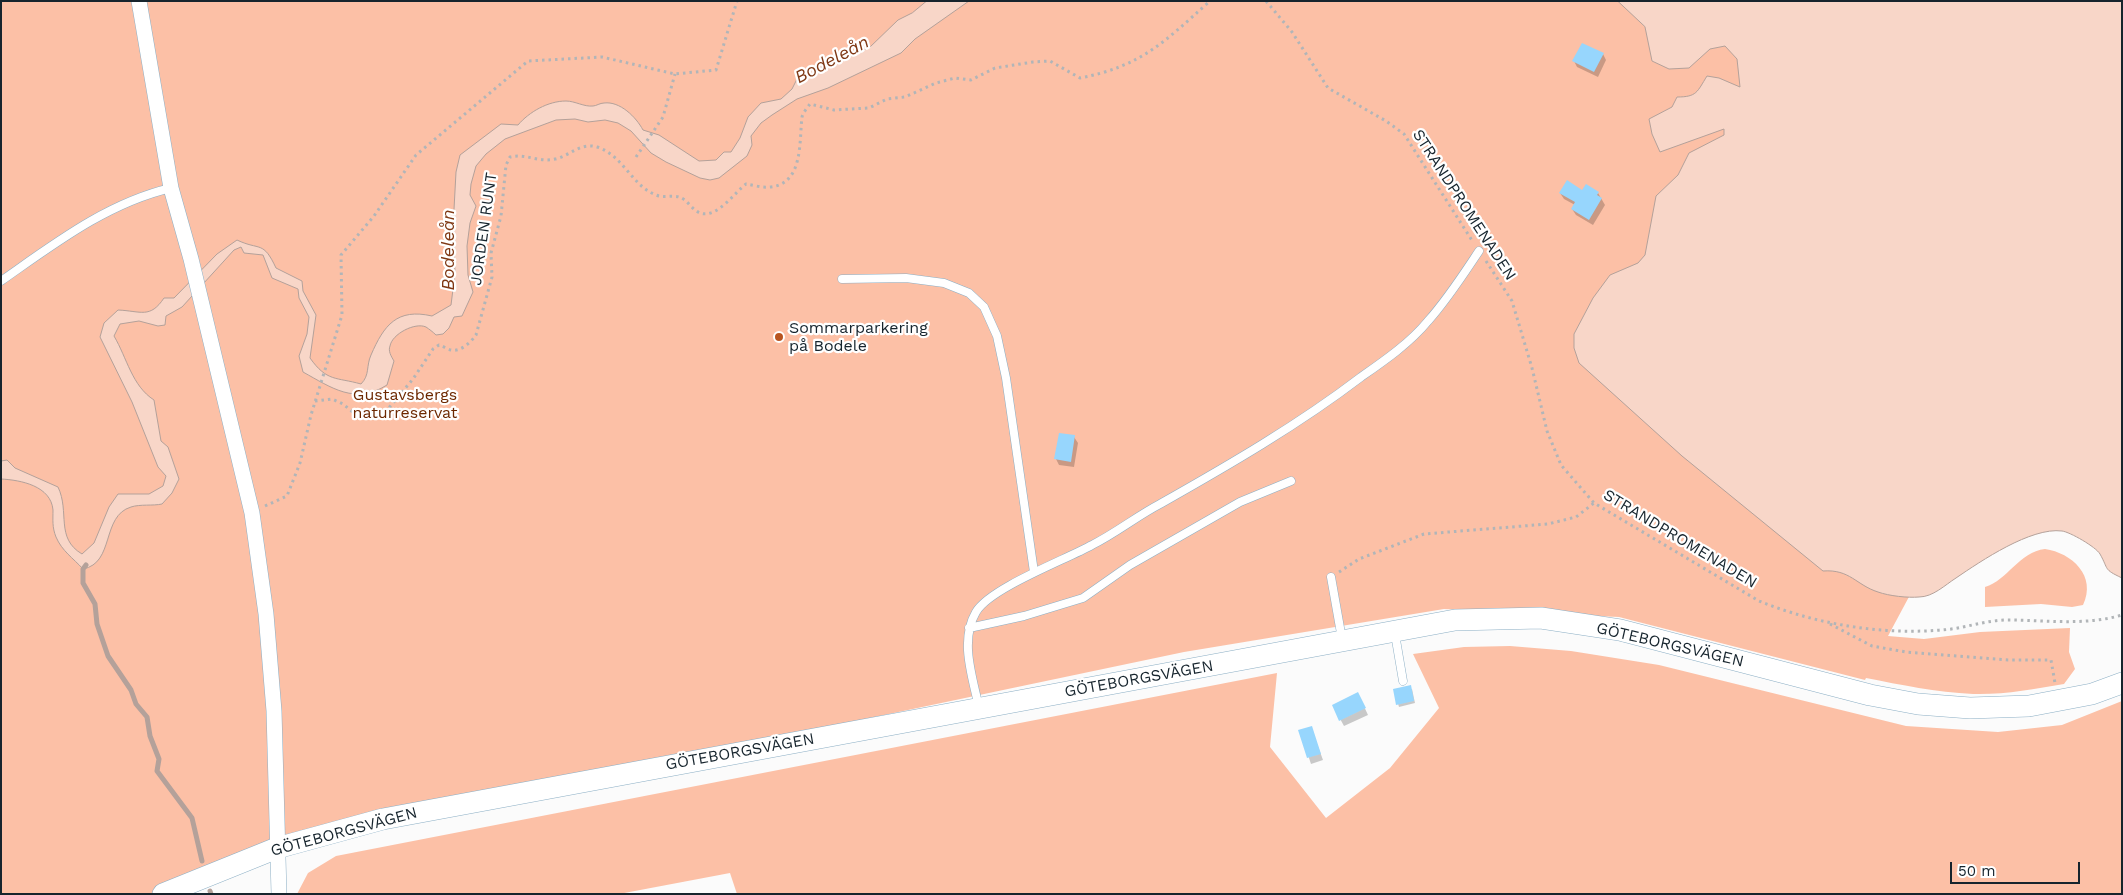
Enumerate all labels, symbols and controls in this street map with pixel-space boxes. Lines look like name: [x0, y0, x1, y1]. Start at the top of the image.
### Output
water label: Bodeleån: [791, 31, 873, 89]
street label: STRANDPROMENADEN: [1408, 126, 1520, 284]
street label: JORDEN RUNT: [467, 171, 501, 287]
water label: Bodeleån: [438, 209, 460, 291]
place label: Sommarparkering på Bodele: [789, 318, 928, 356]
marker: Sommarparkering på Bodele: [773, 331, 785, 343]
park label: Gustavsbergs naturreservat: [353, 385, 457, 423]
street label: STRANDPROMENADEN: [1600, 485, 1760, 593]
street label: GÖTEBORGSVÄGEN: [1594, 619, 1746, 671]
street label: GÖTEBORGSVÄGEN: [1063, 656, 1215, 702]
street label: GÖTEBORGSVÄGEN: [664, 729, 816, 775]
street label: GÖTEBORGSVÄGEN: [269, 803, 419, 861]
scale bar: [1953, 852, 2083, 884]
text: 50 m: [1958, 862, 1995, 880]

